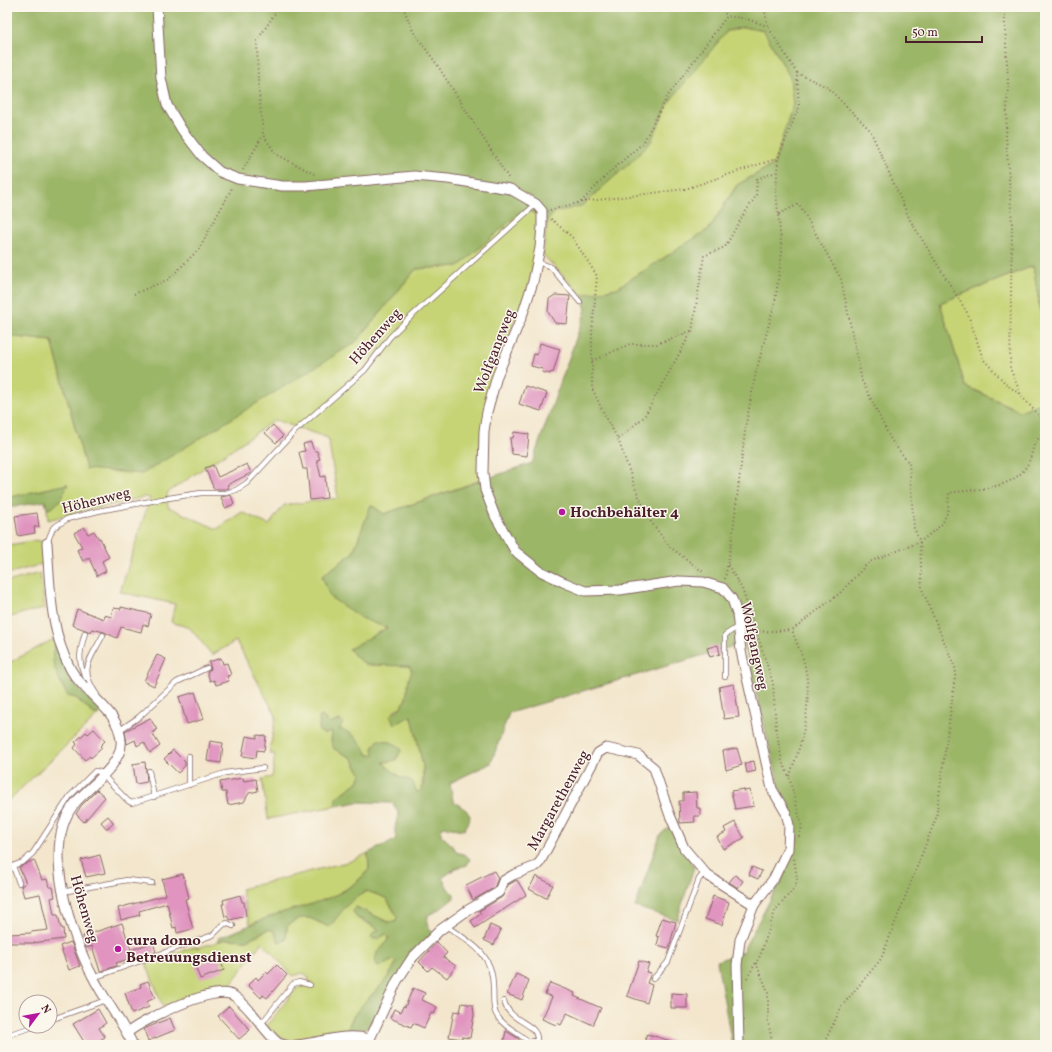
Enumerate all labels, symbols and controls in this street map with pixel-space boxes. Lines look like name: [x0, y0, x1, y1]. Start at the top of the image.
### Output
scale bar: [906, 18, 982, 44]
text: 50 m: [912, 25, 938, 41]
street label: Höhenweg: [345, 304, 407, 370]
street label: Wolfgangweg: [470, 306, 521, 397]
street label: Höhenweg: [60, 483, 133, 520]
place label: Hochbehälter 4: [570, 503, 679, 524]
marker: Hochbehälter 4: [557, 507, 567, 517]
street label: Wolfgangweg: [734, 600, 773, 693]
street label: Margarethenweg: [523, 746, 596, 855]
street label: Höhenweg: [64, 873, 103, 946]
place label: cura domo Betreuungsdienst: [126, 931, 252, 969]
marker: cura domo Betreuungsdienst: [113, 944, 123, 954]
north arrow: [18, 994, 58, 1034]
text: N: [37, 1002, 54, 1017]

